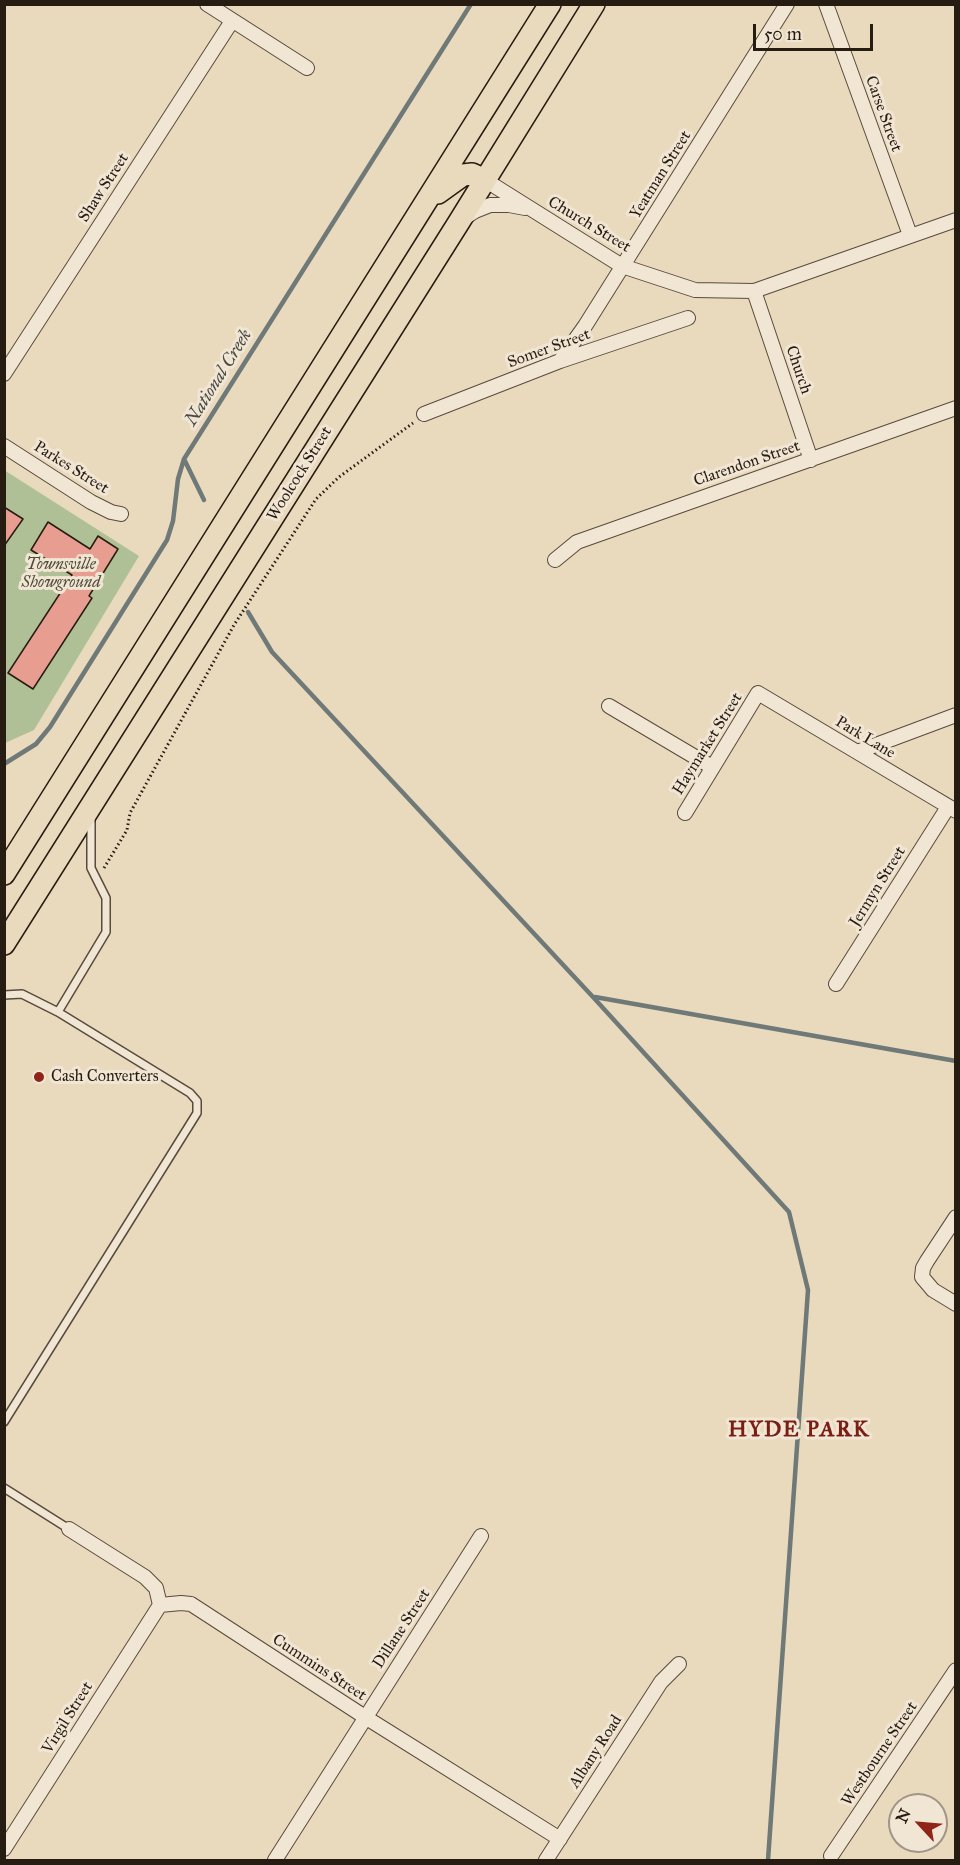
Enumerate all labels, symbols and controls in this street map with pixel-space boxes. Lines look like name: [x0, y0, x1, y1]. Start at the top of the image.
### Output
scale bar: [756, 12, 876, 50]
text: 50 m: [764, 23, 802, 45]
street label: Carse Street: [860, 73, 906, 155]
street label: Yeatman Street: [626, 127, 696, 223]
street label: Shaw Street: [75, 150, 133, 226]
street label: Church Street: [544, 193, 634, 257]
street label: Somer Street: [505, 325, 593, 373]
water label: National Creek: [181, 326, 257, 430]
street label: Church: [781, 343, 815, 397]
street label: Woolcock Street: [263, 423, 337, 525]
street label: Parkes Street: [30, 437, 112, 499]
street label: Clarendon Street: [691, 437, 803, 491]
park label: Townsville Showground: [22, 555, 100, 593]
street label: Haymarket Street: [669, 689, 747, 799]
street label: Park Lane: [832, 713, 898, 763]
street label: Jermyn Street: [846, 843, 910, 931]
place label: Cash Converters: [51, 1067, 159, 1087]
marker: Cash Converters: [32, 1070, 46, 1084]
district label: HYDE PARK: [728, 1418, 870, 1444]
street label: Dillane Street: [369, 1586, 435, 1672]
street label: Cummins Street: [268, 1630, 370, 1706]
street label: Virgil Street: [38, 1679, 98, 1757]
street label: Westbourne Street: [838, 1698, 922, 1810]
street label: Albany Road: [565, 1712, 627, 1792]
north arrow: [888, 1793, 948, 1853]
text: N: [892, 1806, 915, 1826]

